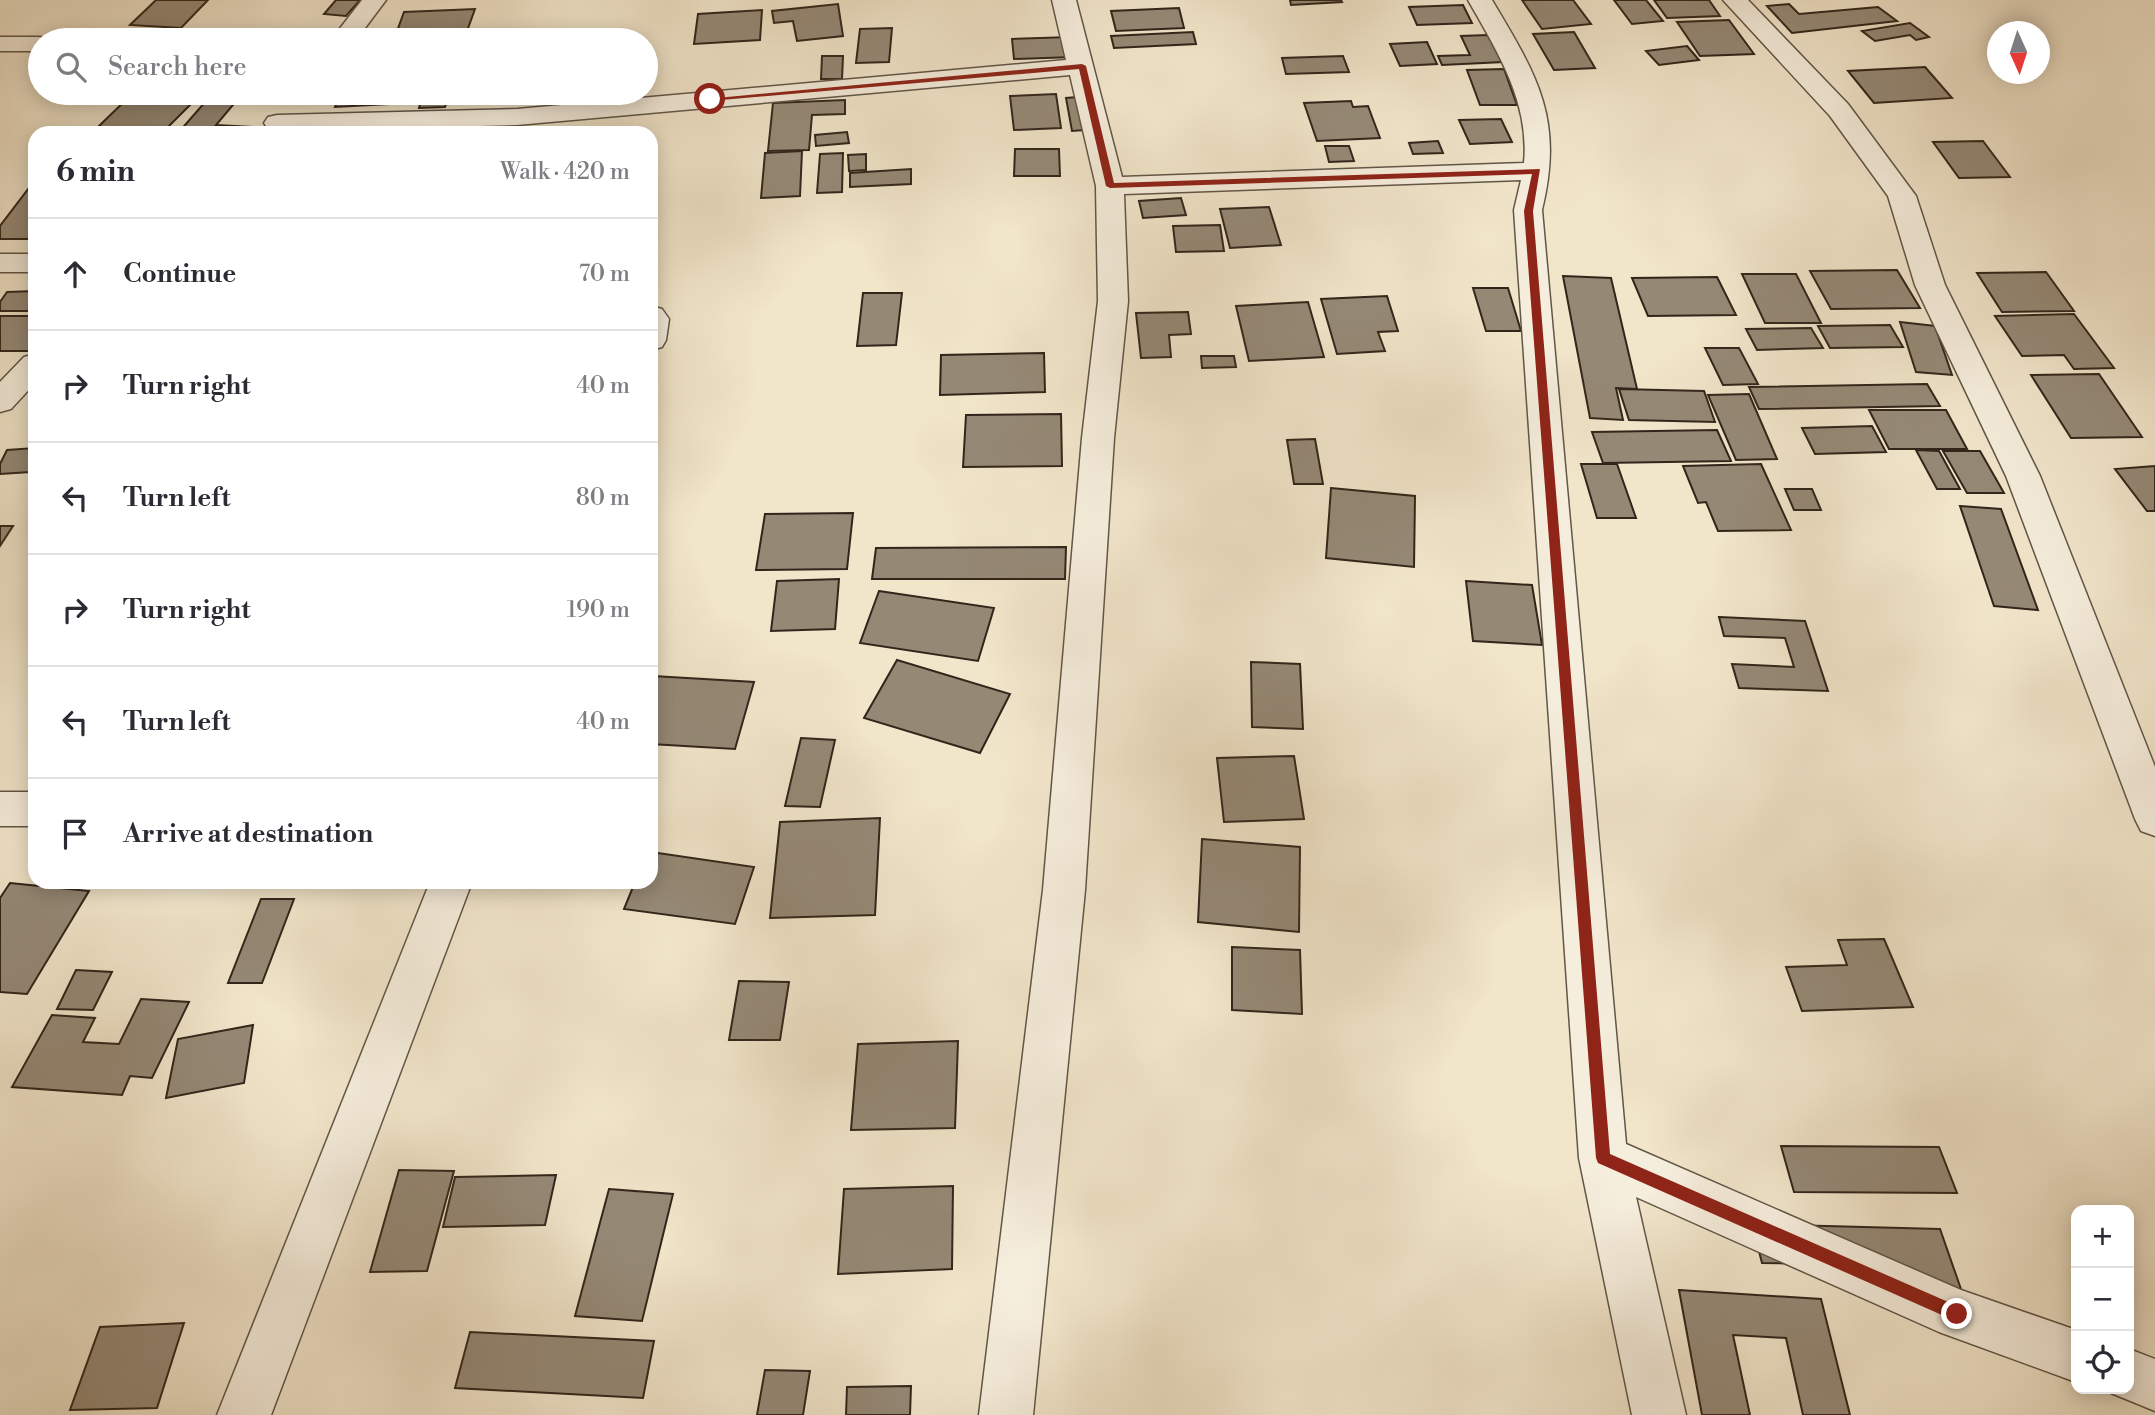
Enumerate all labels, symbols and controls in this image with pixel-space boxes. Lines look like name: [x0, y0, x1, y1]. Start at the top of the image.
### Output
north arrow: [1987, 21, 2050, 84]
search box: [28, 28, 658, 105]
icon: search: [52, 48, 90, 86]
text: Search here: [108, 51, 247, 83]
route start: [694, 83, 725, 114]
text: 6 min: [56, 153, 135, 191]
text: Walk · 420 m: [500, 158, 630, 186]
icon: ahead: [56, 255, 94, 293]
text: Continue: [123, 258, 236, 290]
text: 70 m: [579, 260, 630, 288]
icon: right: [56, 367, 94, 405]
text: Turn right: [123, 370, 251, 402]
text: 40 m: [576, 372, 630, 400]
icon: left: [56, 479, 94, 517]
text: Turn left: [123, 482, 231, 514]
text: 80 m: [576, 484, 630, 512]
icon: right: [56, 591, 94, 629]
text: Turn right: [123, 594, 251, 626]
text: 190 m: [567, 596, 630, 624]
icon: left: [56, 703, 94, 741]
text: Turn left: [123, 706, 231, 738]
text: 40 m: [576, 708, 630, 736]
icon: arrive: [56, 815, 94, 853]
text: Arrive at destination: [123, 818, 373, 850]
map controls: [2071, 1205, 2134, 1394]
button: +: [2071, 1205, 2134, 1268]
button: −: [2071, 1268, 2134, 1331]
route end: [1941, 1298, 1972, 1329]
button: locate: [2071, 1331, 2134, 1394]

